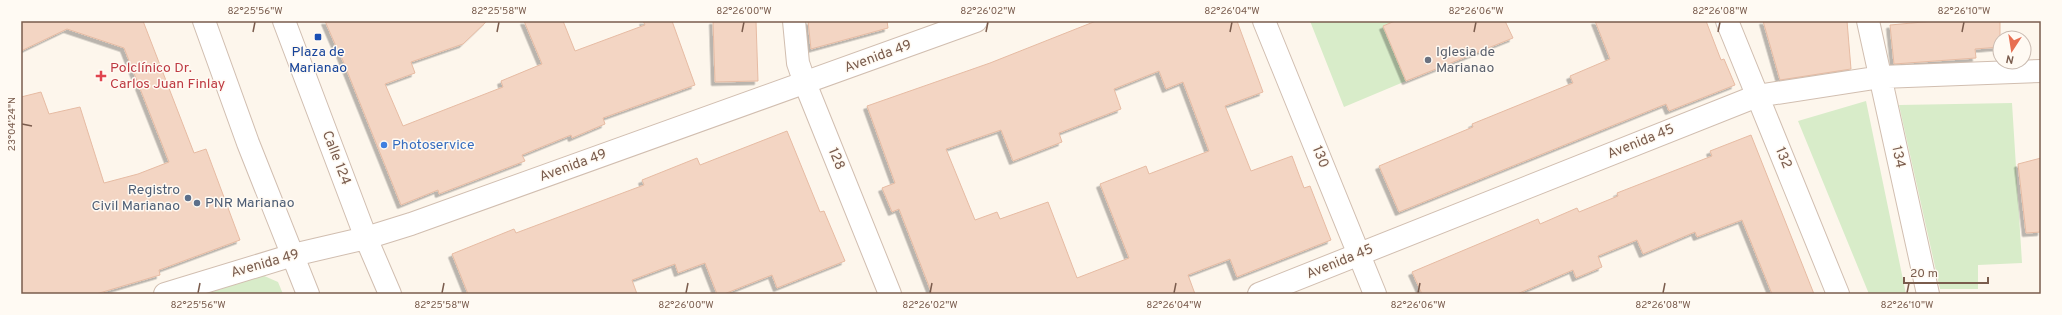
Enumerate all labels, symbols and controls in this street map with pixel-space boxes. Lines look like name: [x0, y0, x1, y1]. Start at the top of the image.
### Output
text: 82°25'56"W: [227, 5, 283, 18]
text: 82°25'58"W: [471, 5, 527, 18]
text: 82°26'00"W: [716, 5, 772, 18]
text: 82°26'02"W: [960, 5, 1016, 18]
text: 82°26'04"W: [1204, 5, 1260, 18]
text: 82°26'06"W: [1448, 5, 1504, 18]
text: 82°26'08"W: [1692, 5, 1748, 18]
text: 82°26'10"W: [1938, 5, 1990, 18]
north arrow: [1992, 30, 2032, 70]
marker: Plaza de Marianao: [313, 32, 323, 42]
street label: Avenida 49: [842, 37, 914, 77]
place label: Plaza de Marianao: [289, 44, 347, 77]
place label: Iglesia de Marianao: [1436, 44, 1495, 77]
text: N: [2005, 51, 2015, 66]
marker: Iglesia de Marianao: [1423, 55, 1433, 65]
place label: Polclínico Dr. Carlos Juan Finlay: [110, 60, 225, 93]
marker: Polclínico Dr. Carlos Juan Finlay: [95, 70, 107, 82]
text: 23°04'24"N: [6, 97, 19, 151]
street label: Avenida 45: [1605, 121, 1677, 163]
street label: Calle 124: [318, 128, 354, 188]
place label: Photoservice: [392, 137, 474, 154]
marker: Photoservice: [379, 140, 389, 150]
street label: 130: [1308, 143, 1332, 171]
street label: 134: [1887, 144, 1909, 170]
street label: 128: [824, 145, 848, 173]
street label: 132: [1771, 145, 1795, 171]
street label: Avenida 49: [537, 146, 609, 186]
place label: Registro Civil Marianao: [92, 182, 180, 215]
marker: Registro Civil Marianao: [183, 193, 193, 203]
place label: PNR Marianao: [205, 195, 295, 212]
marker: PNR Marianao: [192, 198, 202, 208]
street label: Avenida 45: [1304, 241, 1376, 283]
street label: Avenida 49: [229, 246, 301, 282]
scale bar: [1904, 259, 1988, 285]
text: 20 m: [1910, 266, 1938, 282]
text: 82°25'56"W: [170, 299, 226, 312]
text: 82°25'58"W: [414, 299, 470, 312]
text: 82°26'00"W: [658, 299, 714, 312]
text: 82°26'02"W: [902, 299, 958, 312]
text: 82°26'04"W: [1146, 299, 1202, 312]
text: 82°26'06"W: [1390, 299, 1446, 312]
text: 82°26'08"W: [1635, 299, 1691, 312]
text: 82°26'10"W: [1881, 299, 1933, 312]

